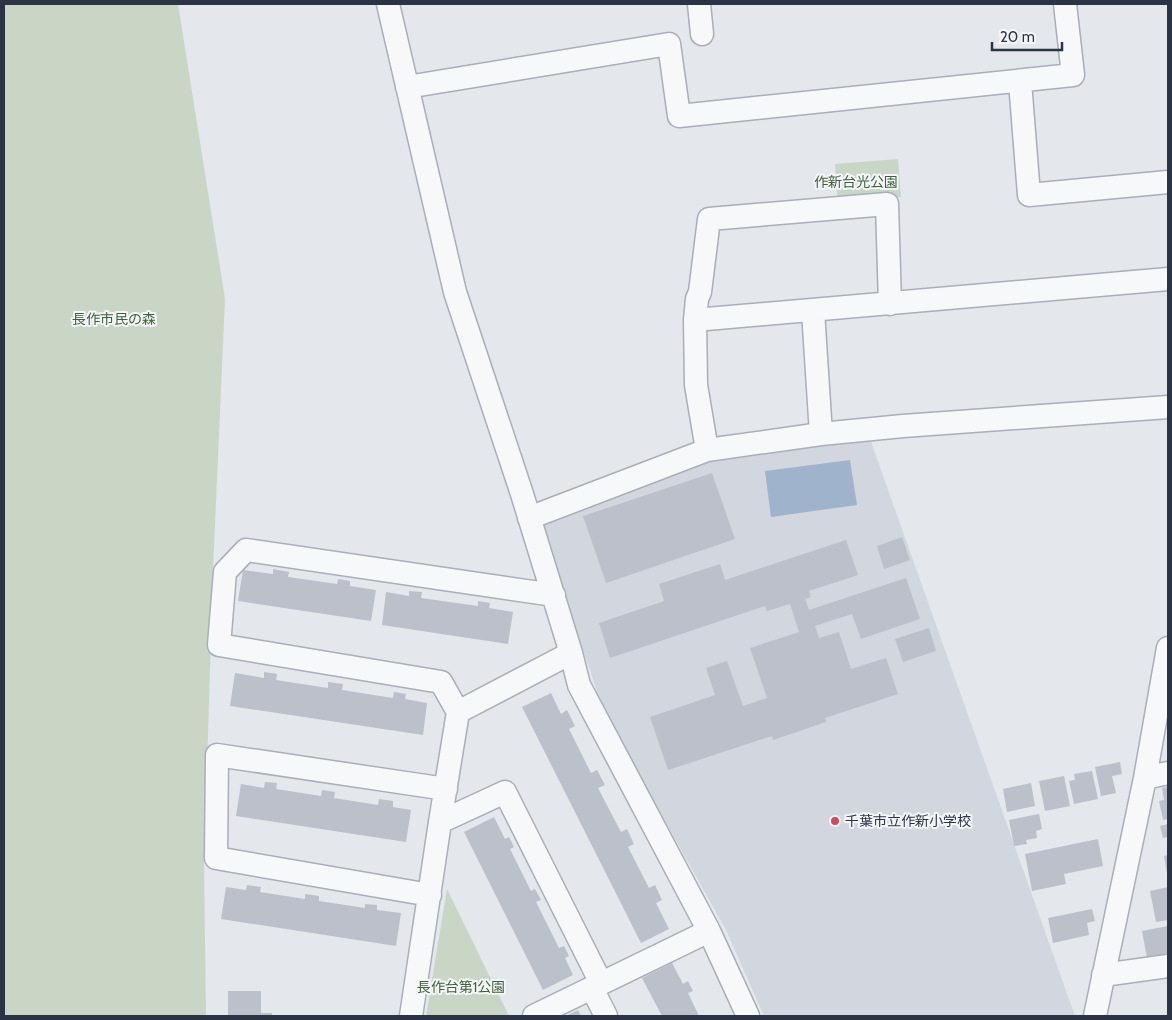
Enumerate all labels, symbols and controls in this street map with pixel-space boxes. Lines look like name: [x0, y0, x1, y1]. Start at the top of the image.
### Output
scale bar: [992, 20, 1062, 52]
text: 20 m: [1000, 28, 1035, 46]
park label: 作新台光公園: [814, 173, 898, 191]
park label: 長作市民の森: [72, 310, 156, 328]
place label: 千葉市立作新小学校: [845, 812, 971, 830]
marker: 千葉市立作新小学校: [829, 815, 841, 827]
park label: 長作台第1公園: [417, 978, 505, 996]

